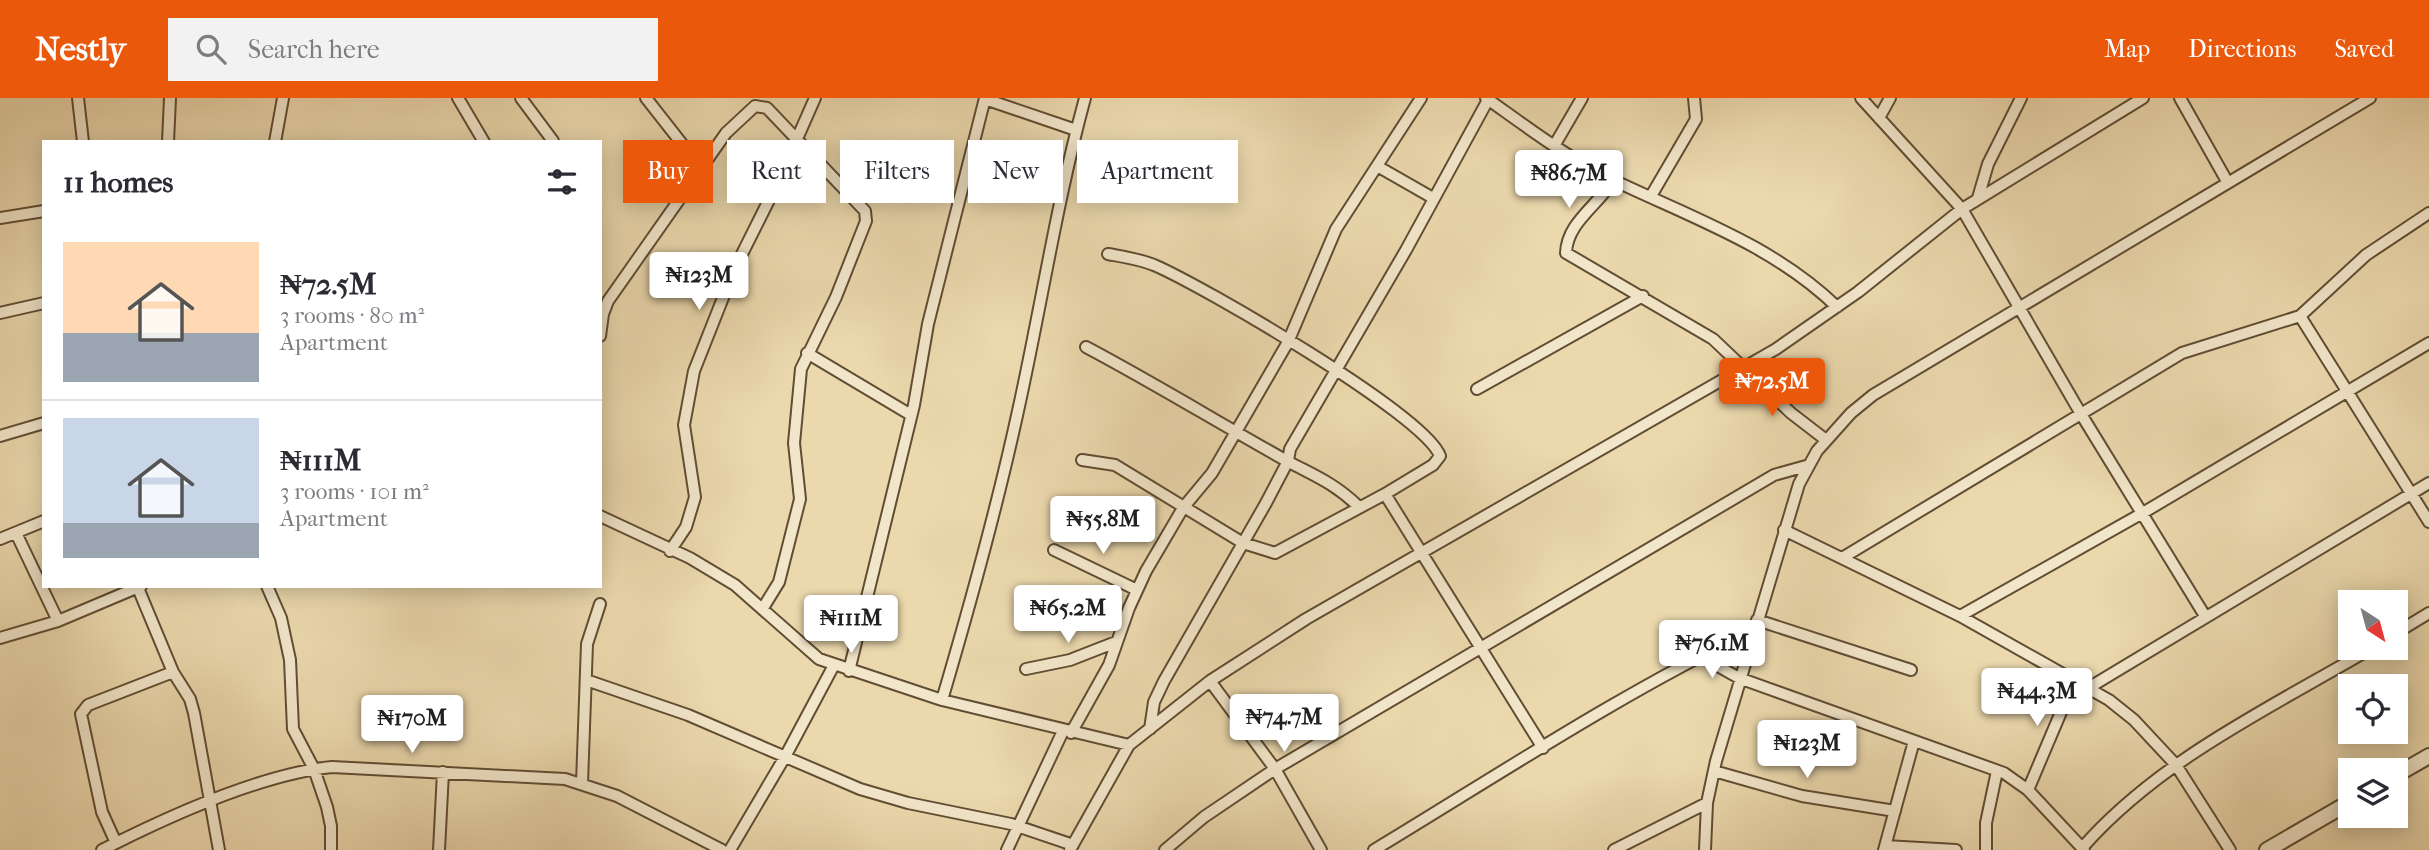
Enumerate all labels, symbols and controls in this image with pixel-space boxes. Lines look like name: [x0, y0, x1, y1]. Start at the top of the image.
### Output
search box: [168, 18, 658, 81]
text: Nestly: [35, 30, 126, 69]
icon: search: [192, 30, 230, 68]
text: Search here: [248, 34, 380, 65]
text: Map: [2104, 35, 2150, 63]
text: Directions: [2188, 35, 2296, 63]
text: Saved: [2334, 35, 2394, 63]
chip: Buy: [623, 140, 713, 203]
chip: Rent: [727, 140, 826, 203]
chip: Filters: [840, 140, 954, 203]
chip: New: [968, 140, 1063, 203]
chip: Apartment: [1077, 140, 1238, 203]
pin: ₦86.7M: [1512, 150, 1626, 210]
text: ₦86.7M: [1531, 159, 1607, 186]
icon: filters: [543, 163, 581, 201]
text: 11 homes: [63, 165, 173, 200]
pin: ₦123M: [650, 252, 748, 312]
text: ₦123M: [665, 261, 733, 288]
text: ₦72.5M: [280, 267, 376, 302]
icon: home: [119, 270, 203, 354]
text: 3 rooms · 80 m²: [280, 302, 424, 329]
text: Apartment: [280, 329, 388, 356]
pin: ₦72.5M: [1715, 358, 1829, 418]
text: ₦72.5M: [1735, 367, 1809, 394]
text: ₦111M: [280, 443, 361, 478]
icon: home: [119, 446, 203, 530]
text: 3 rooms · 101 m²: [280, 478, 429, 505]
pin: ₦55.8M: [1046, 496, 1160, 556]
text: Apartment: [280, 505, 388, 532]
text: ₦55.8M: [1066, 505, 1140, 532]
pin: ₦65.2M: [1011, 586, 1125, 645]
north arrow: [2338, 590, 2408, 660]
map controls: [2338, 590, 2408, 828]
text: ₦65.2M: [1030, 594, 1106, 621]
pin: ₦111M: [802, 596, 900, 655]
text: ₦111M: [820, 604, 882, 631]
pin: ₦76.1M: [1655, 620, 1769, 680]
text: ₦76.1M: [1675, 629, 1749, 656]
pin: ₦44.3M: [1980, 668, 2094, 728]
button: locate: [2338, 674, 2408, 744]
text: ₦44.3M: [1997, 677, 2077, 704]
pin: ₦74.7M: [1227, 694, 1341, 754]
pin: ₦170M: [363, 696, 461, 755]
text: ₦74.7M: [1246, 703, 1322, 730]
text: ₦170M: [377, 704, 447, 731]
pin: ₦123M: [1758, 720, 1856, 780]
text: ₦123M: [1773, 729, 1841, 756]
button: layers: [2338, 758, 2408, 828]

